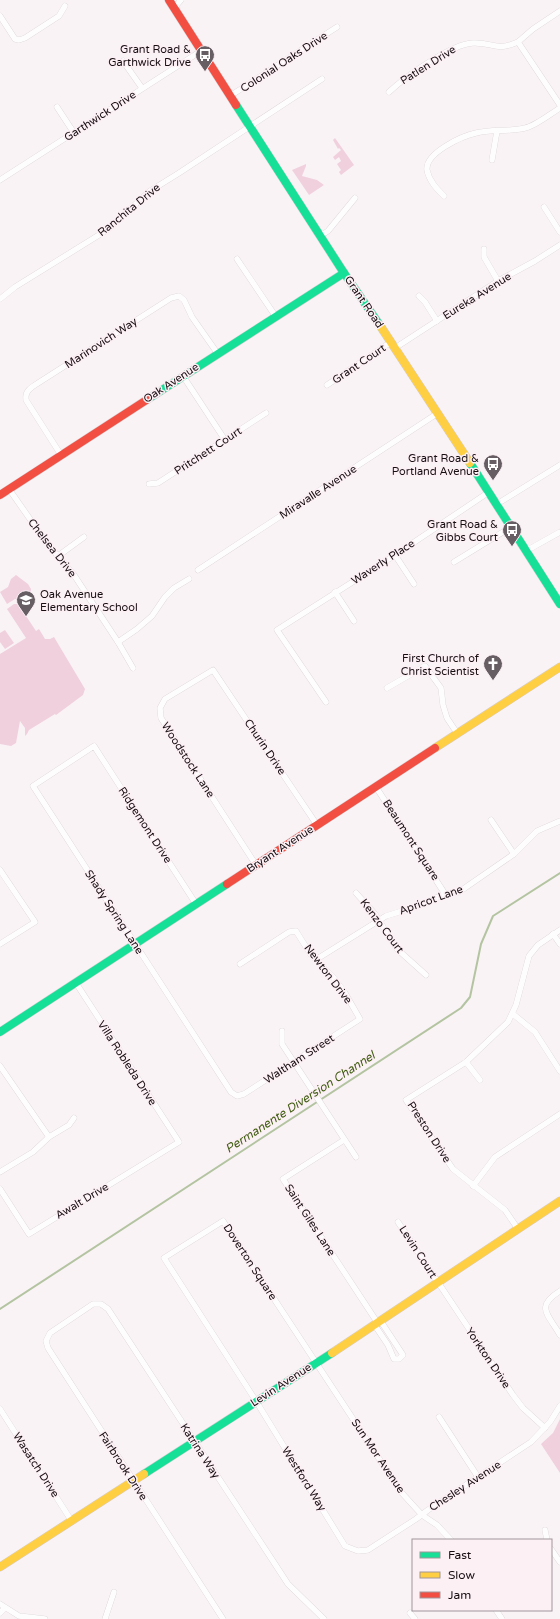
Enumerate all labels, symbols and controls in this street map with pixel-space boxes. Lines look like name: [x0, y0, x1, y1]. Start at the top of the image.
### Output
street label: Colonial Oaks Drive: [238, 29, 330, 95]
place label: Grant Road & Garthwick Drive: [108, 43, 191, 69]
street label: Patlen Drive: [398, 43, 458, 87]
bus stop icon: Grant Road & Garthwick Drive: [194, 44, 216, 72]
street label: Garthwick Drive: [62, 88, 138, 144]
street label: Ranchita Drive: [95, 181, 163, 239]
street label: Eureka Avenue: [440, 270, 514, 322]
street label: Grant Road: [342, 273, 386, 331]
street label: Marinovich Way: [62, 315, 140, 371]
street label: Grant Court: [330, 341, 388, 387]
street label: Oak Avenue: [141, 360, 201, 406]
street label: Pritchett Court: [172, 424, 244, 478]
place label: Grant Road & Portland Avenue: [392, 452, 479, 478]
bus stop icon: Grant Road & Portland Avenue: [482, 453, 504, 481]
street label: Miravalle Avenue: [277, 462, 359, 522]
street label: Chelsea Drive: [25, 516, 79, 580]
place label: Grant Road & Gibbs Court: [427, 518, 498, 544]
bus stop icon: Grant Road & Gibbs Court: [501, 519, 523, 547]
street label: Waverly Place: [349, 537, 417, 587]
place label: Oak Avenue Elementary School: [40, 588, 138, 614]
school or university icon: Oak Avenue Elementary School: [15, 589, 37, 617]
place label: First Church of Christ Scientist: [401, 652, 480, 678]
church icon: First Church of Christ Scientist: [482, 653, 504, 681]
street label: Churin Drive: [242, 717, 288, 777]
street label: Woodstock Lane: [159, 720, 217, 800]
street label: Ridgemont Drive: [116, 784, 174, 866]
street label: Beaumont Square: [380, 797, 442, 883]
street label: Bryant Avenue: [244, 823, 316, 875]
street label: Shady Spring Lane: [82, 867, 146, 957]
street label: Apricot Lane: [397, 882, 465, 918]
street label: Kenzo Court: [357, 896, 407, 956]
street label: Newton Drive: [301, 942, 355, 1006]
street label: Villa Robleda Drive: [95, 1018, 159, 1108]
street label: Waltham Street: [261, 1031, 337, 1087]
water label: Permanente Diversion Channel: [223, 1047, 379, 1156]
street label: Preston Drive: [404, 1099, 454, 1165]
street label: Awalt Drive: [53, 1180, 111, 1222]
street label: Saint Giles Lane: [282, 1182, 338, 1258]
street label: Doverton Square: [221, 1222, 279, 1302]
street label: Levin Court: [396, 1223, 440, 1281]
street label: Yorkton Drive: [463, 1325, 513, 1391]
street label: Levin Avenue: [248, 1360, 314, 1410]
street label: Sun Mor Avenue: [348, 1416, 408, 1496]
street label: Katrina Way: [177, 1421, 223, 1481]
street label: Fairbrook Drive: [96, 1429, 150, 1503]
street label: Wasatch Drive: [10, 1430, 62, 1500]
street label: Westford Way: [279, 1444, 329, 1514]
street label: Chesley Avenue: [427, 1458, 503, 1514]
legend: [412, 1539, 552, 1611]
text: Fast: [448, 1548, 472, 1562]
text: Slow: [448, 1568, 475, 1582]
text: Jam: [448, 1588, 471, 1602]

